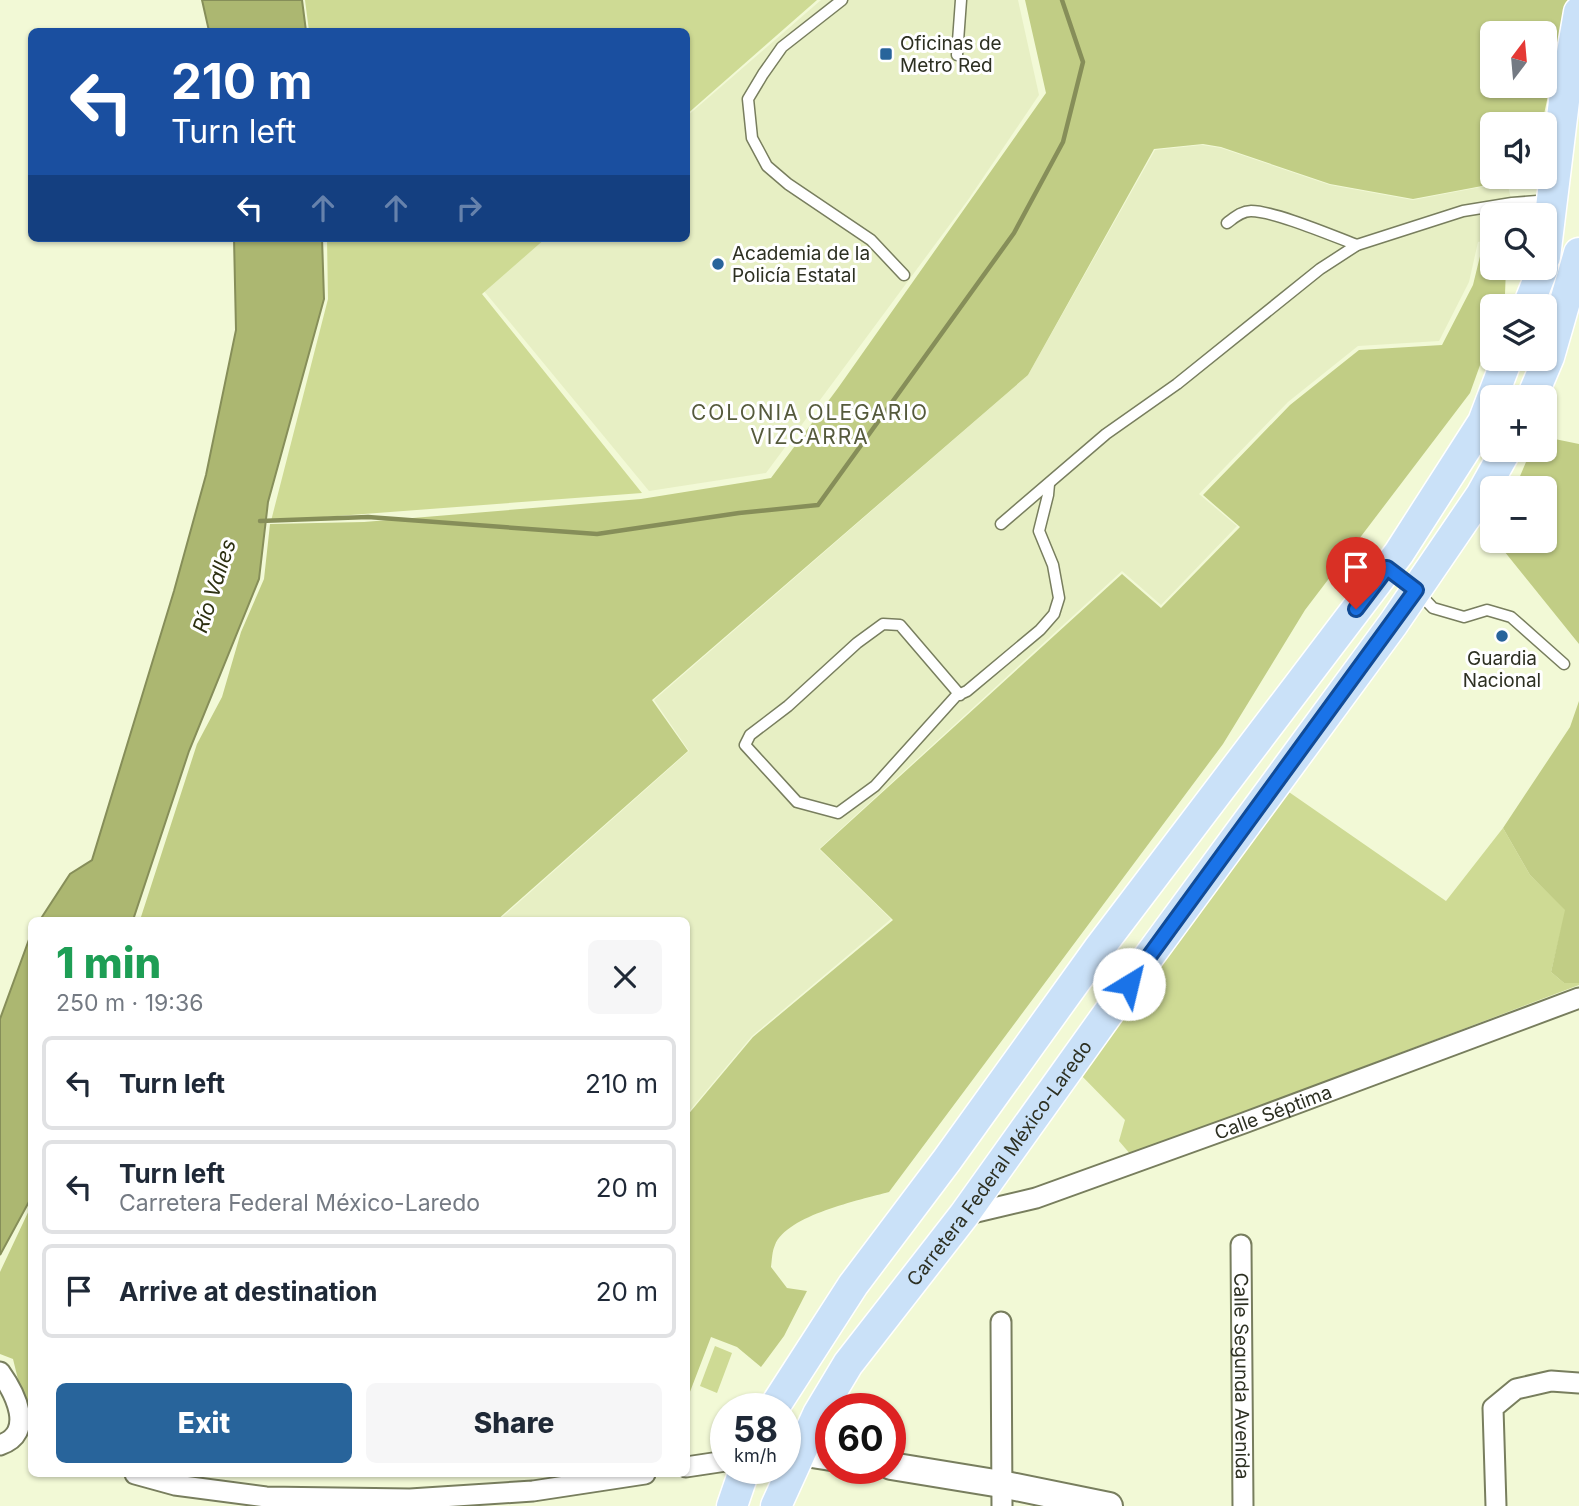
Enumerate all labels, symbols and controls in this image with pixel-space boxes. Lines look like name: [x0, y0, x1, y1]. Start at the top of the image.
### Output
north arrow: [1480, 21, 1558, 98]
map controls: [1480, 21, 1557, 553]
place label: Oficinas de Metro Red: [900, 32, 1002, 77]
marker: Oficinas de Metro Red: [878, 46, 894, 62]
text: 210 m: [171, 52, 312, 111]
icon: left: [56, 56, 147, 147]
text: Turn left: [171, 112, 296, 151]
button: sound: [1480, 112, 1557, 189]
icon: left: [231, 189, 269, 227]
icon: ahead: [304, 189, 342, 227]
icon: ahead: [377, 189, 415, 227]
icon: right: [450, 189, 488, 227]
button: search: [1480, 203, 1557, 280]
place label: Academia de la Policía Estatal: [732, 242, 870, 287]
marker: Academia de la Policía Estatal: [710, 256, 726, 272]
button: layers: [1480, 294, 1557, 371]
button: +: [1480, 385, 1557, 462]
district label: COLONIA OLEGARIO VIZCARRA: [691, 400, 929, 449]
button: −: [1480, 476, 1557, 553]
water label: Río Valles: [187, 536, 241, 636]
pin: [1326, 537, 1386, 609]
icon: arrive: [1337, 548, 1375, 586]
marker: Guardia Nacional: [1494, 628, 1510, 644]
place label: Guardia Nacional: [1463, 647, 1541, 692]
text: 1 min: [56, 937, 161, 988]
button: close: [588, 940, 662, 1014]
position arrow: [1092, 947, 1166, 1021]
text: 250 m · 19:36: [56, 989, 203, 1017]
street label: Carretera Federal México-Laredo: [902, 1036, 1097, 1290]
icon: left: [60, 1064, 98, 1102]
text: Turn left: [119, 1068, 225, 1099]
text: 210 m: [585, 1068, 658, 1099]
street label: Calle Séptima: [1211, 1080, 1335, 1144]
text: Turn left: [119, 1158, 225, 1189]
icon: left: [60, 1168, 98, 1206]
text: 20 m: [596, 1172, 658, 1203]
text: Carretera Federal México-Laredo: [119, 1189, 480, 1217]
icon: arrive: [60, 1272, 98, 1310]
street label: Calle Segunda Avenida: [1230, 1273, 1254, 1479]
text: Arrive at destination: [119, 1276, 378, 1307]
text: 20 m: [596, 1276, 658, 1307]
button: Exit: [56, 1383, 352, 1463]
button: Share: [366, 1383, 662, 1463]
speed limit sign: 60: [815, 1393, 906, 1484]
text: 58: [733, 1408, 778, 1450]
text: km/h: [734, 1445, 777, 1466]

